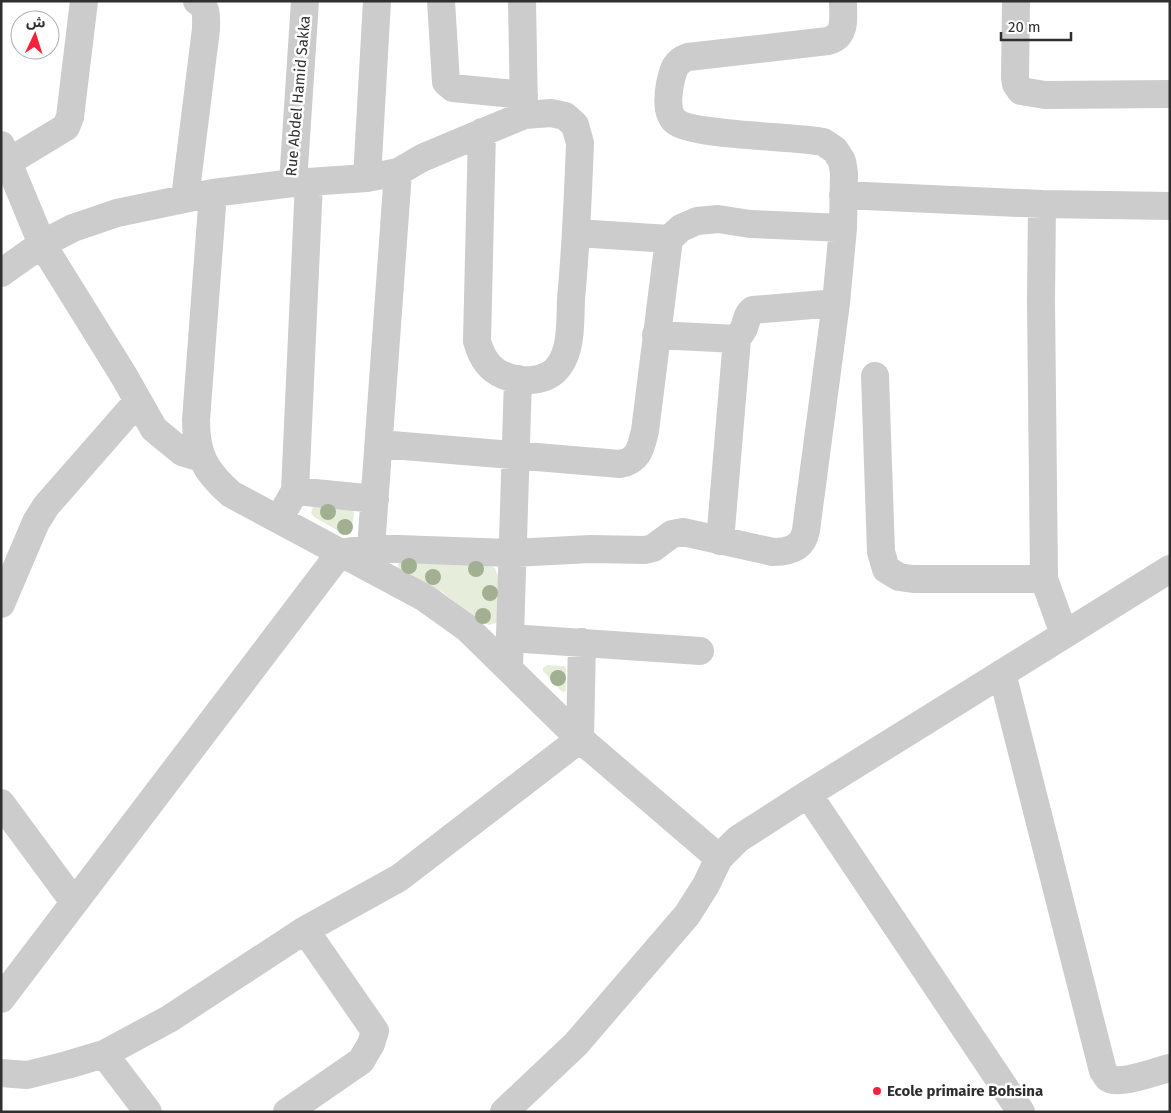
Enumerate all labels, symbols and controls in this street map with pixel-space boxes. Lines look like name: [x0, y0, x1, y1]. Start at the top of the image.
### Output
north arrow: [10, 10, 60, 60]
scale bar: [1001, 10, 1071, 42]
text: ش: [26, 13, 46, 32]
street label: Rue Abdel Hamid Sakka: [282, 15, 314, 177]
text: 20 m: [1008, 18, 1041, 36]
place label: Ecole primaire Bohsina: [887, 1082, 1043, 1100]
marker: Ecole primaire Bohsina: [871, 1085, 883, 1097]

